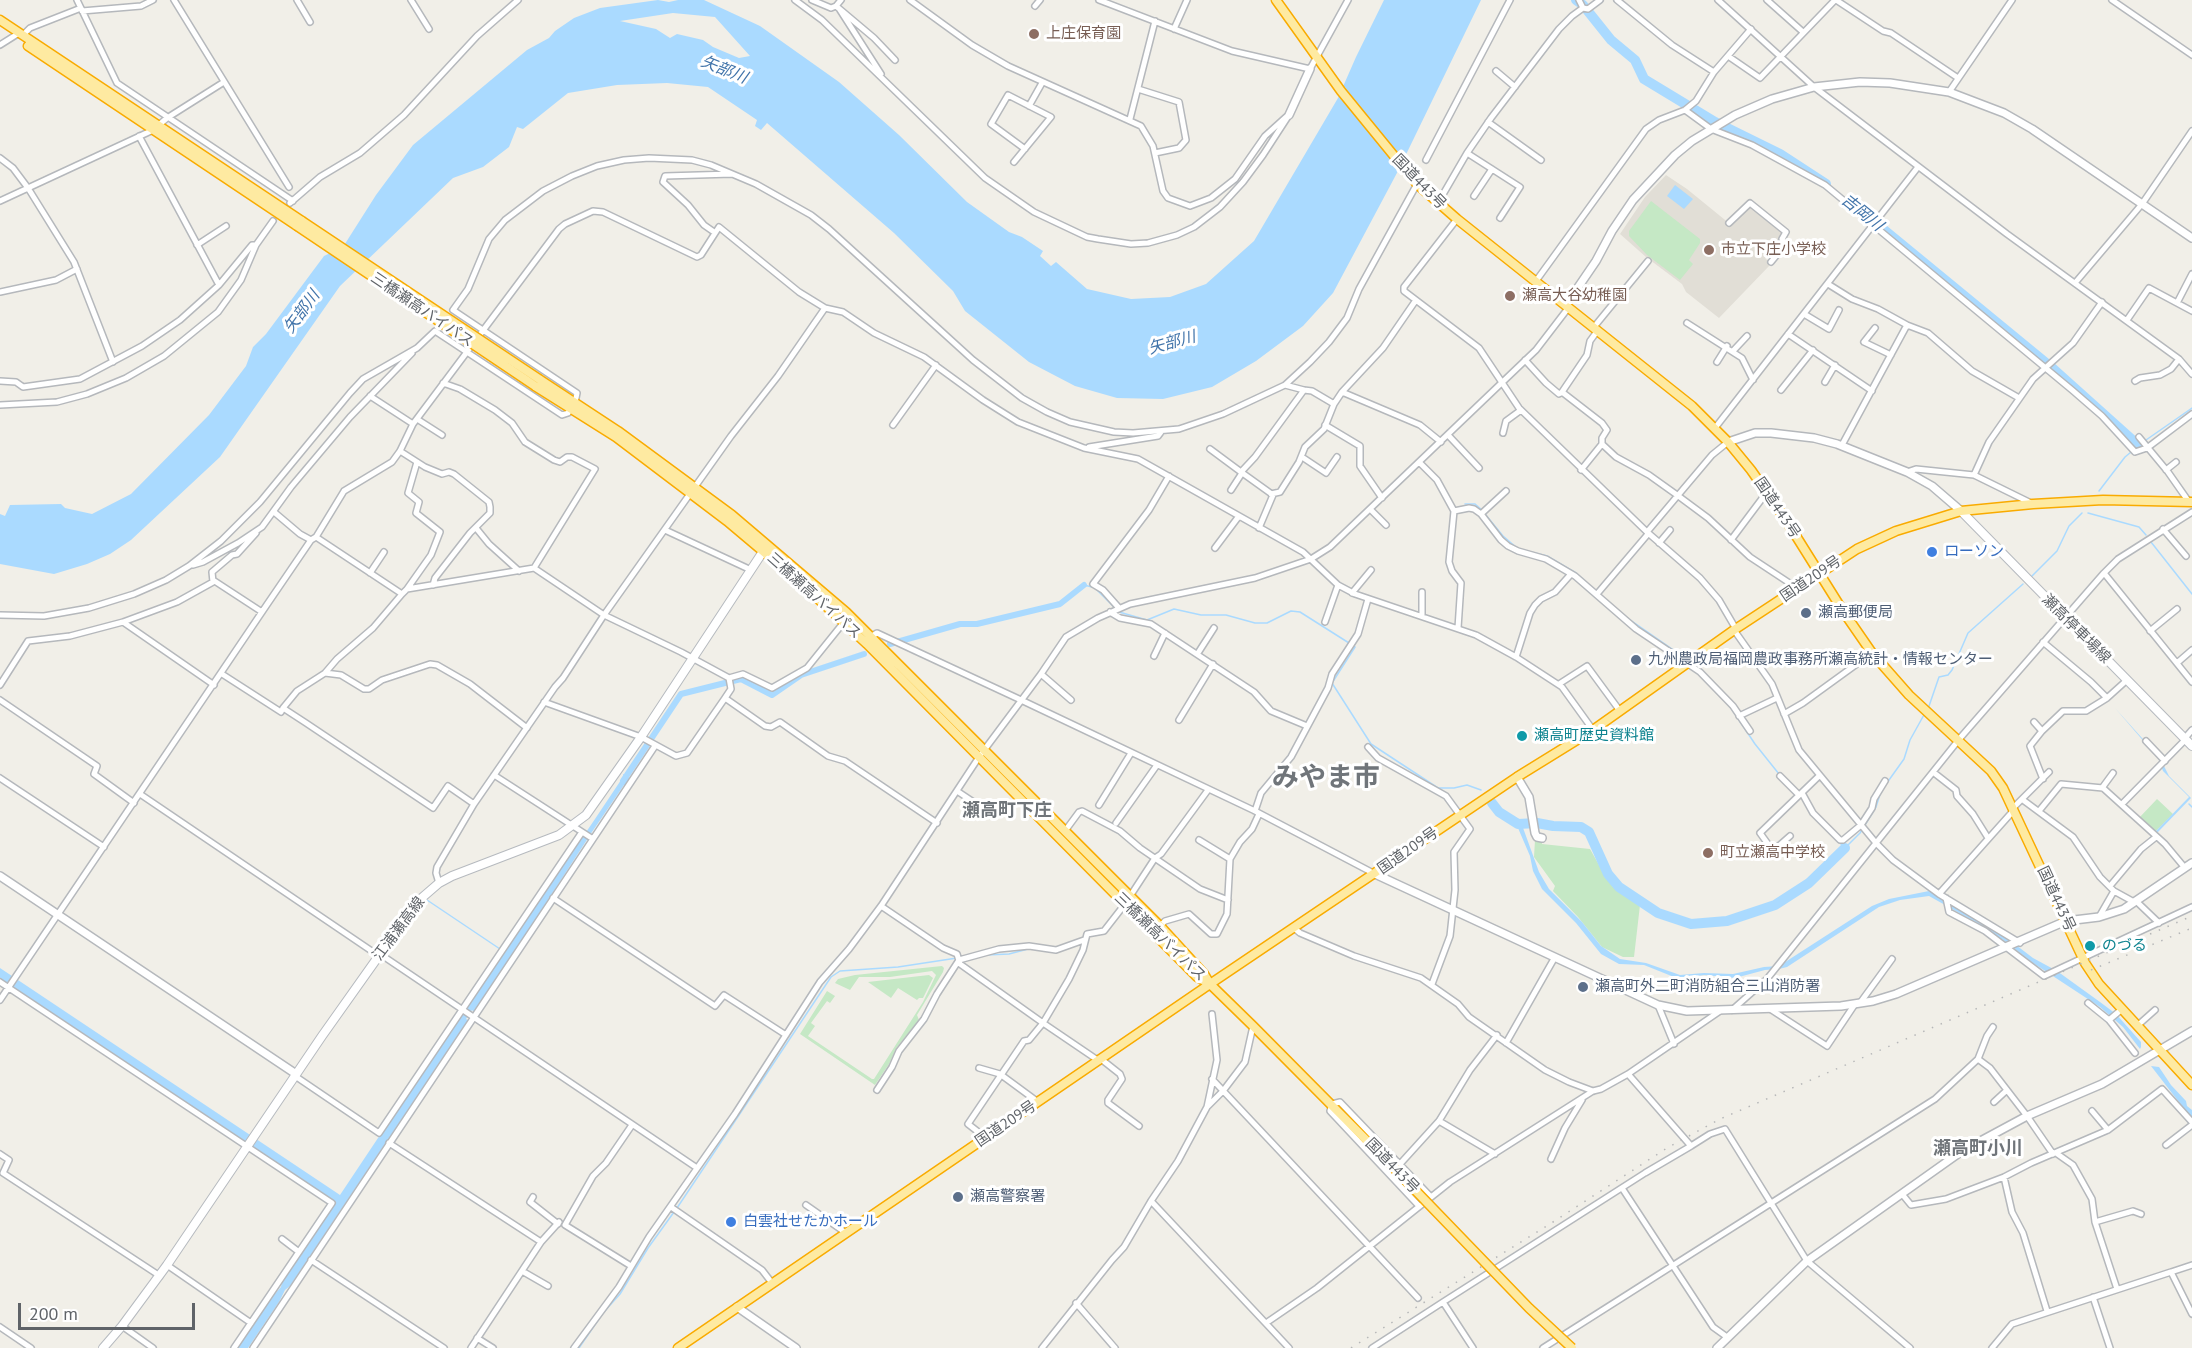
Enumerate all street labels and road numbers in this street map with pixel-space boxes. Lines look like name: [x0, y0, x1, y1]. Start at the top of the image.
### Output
street label: 国道443号: [1388, 151, 1450, 213]
street label: 三橋瀬高バイパス: [367, 269, 477, 351]
street label: 国道443号: [1750, 474, 1804, 542]
street label: 三橋瀬高バイパス: [763, 549, 865, 643]
street label: 国道209号: [1777, 552, 1845, 606]
street label: 瀬高停車場線: [2038, 591, 2114, 667]
street label: 国道209号: [1374, 824, 1442, 878]
street label: 国道443号: [2033, 864, 2079, 934]
street label: 三橋瀬高バイパス: [1111, 889, 1209, 985]
street label: 江浦瀬高線: [369, 894, 429, 964]
street label: 国道209号: [972, 1097, 1040, 1151]
street label: 国道443号: [1361, 1135, 1423, 1197]

